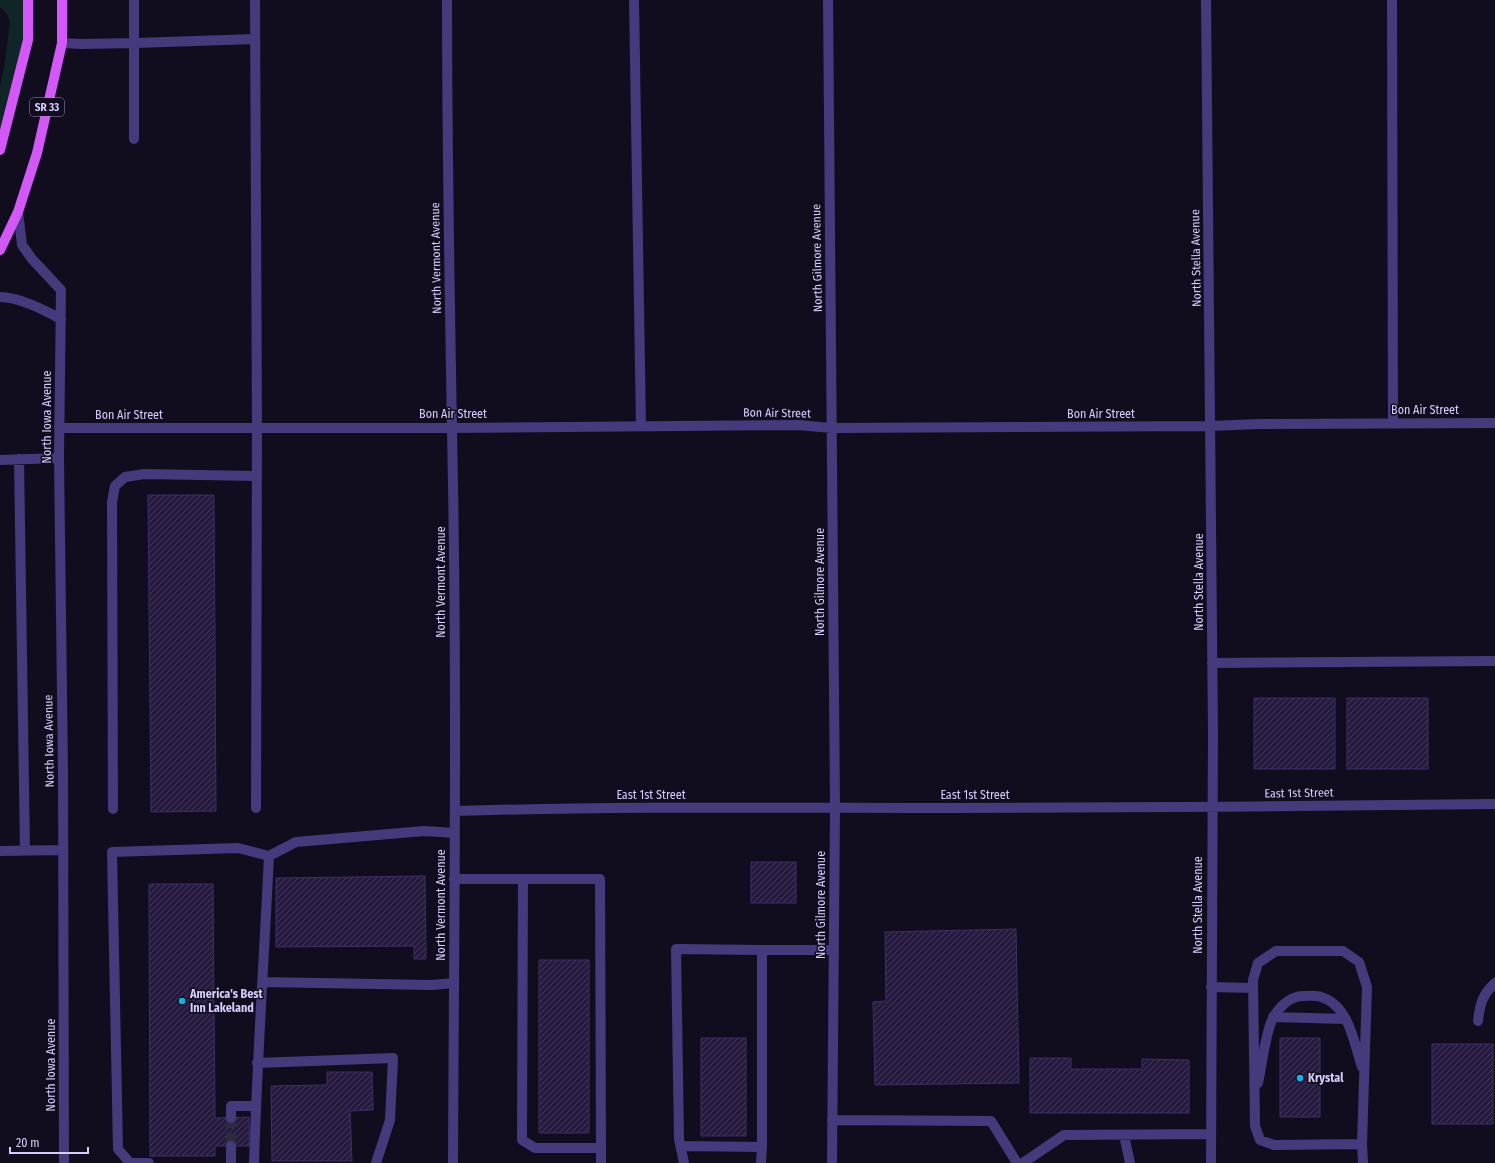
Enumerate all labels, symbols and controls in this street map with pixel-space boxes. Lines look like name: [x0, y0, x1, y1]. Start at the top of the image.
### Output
road number: SR 33: [30, 98, 64, 116]
street label: North Vermont Avenue: [428, 202, 444, 314]
street label: North Gilmore Avenue: [809, 204, 825, 312]
street label: North Stella Avenue: [1188, 209, 1204, 307]
street label: North Iowa Avenue: [40, 371, 54, 463]
street label: Bon Air Street: [1391, 403, 1459, 417]
street label: Bon Air Street: [743, 405, 811, 421]
street label: Bon Air Street: [419, 407, 487, 421]
street label: Bon Air Street: [1067, 407, 1135, 421]
street label: Bon Air Street: [95, 408, 163, 422]
street label: North Vermont Avenue: [434, 526, 448, 638]
street label: North Gilmore Avenue: [813, 528, 827, 636]
street label: North Stella Avenue: [1192, 533, 1206, 631]
street label: North Iowa Avenue: [41, 694, 57, 788]
street label: East 1st Street: [1264, 785, 1334, 801]
street label: East 1st Street: [616, 788, 686, 802]
street label: East 1st Street: [940, 788, 1010, 802]
street label: North Vermont Avenue: [434, 849, 448, 961]
street label: North Gilmore Avenue: [814, 851, 828, 959]
street label: North Stella Avenue: [1191, 856, 1205, 954]
place label: America's Best Inn Lakeland: [189, 987, 264, 1015]
marker: America's Best Inn Lakeland: [177, 996, 187, 1006]
street label: North Iowa Avenue: [44, 1019, 58, 1111]
place label: Krystal: [1308, 1071, 1344, 1085]
marker: Krystal: [1295, 1073, 1305, 1083]
scale bar: [10, 1129, 88, 1155]
text: 20 m: [16, 1136, 40, 1150]

